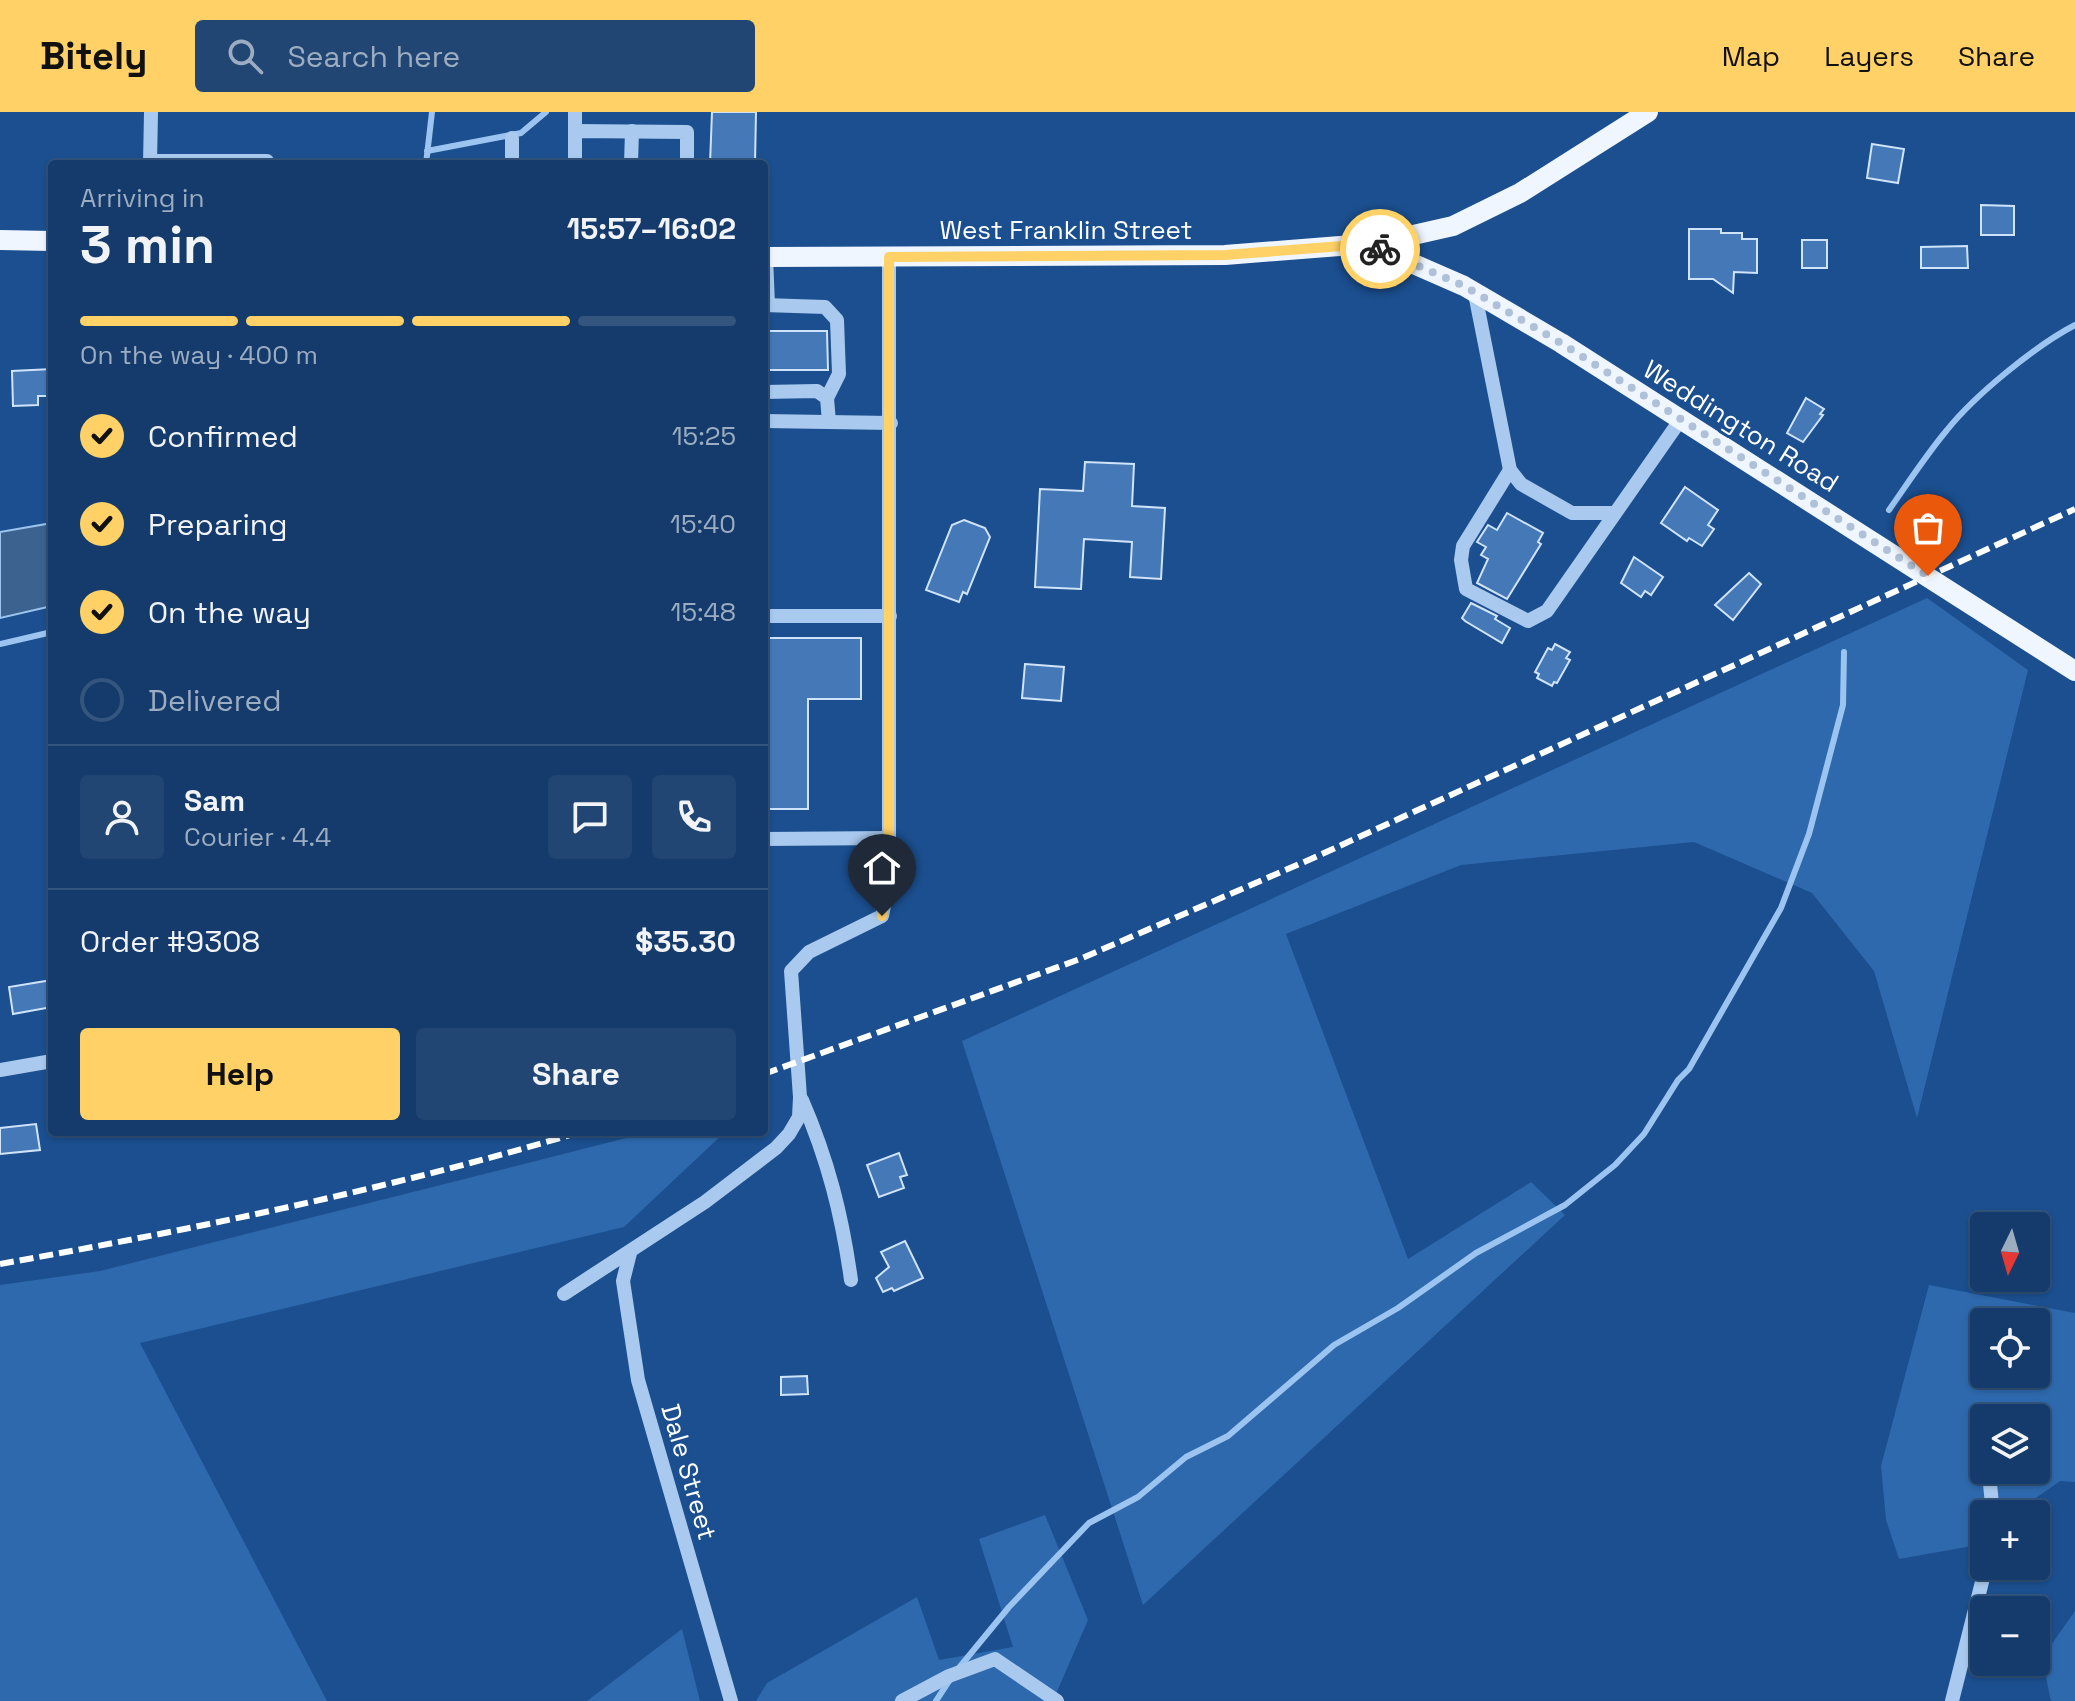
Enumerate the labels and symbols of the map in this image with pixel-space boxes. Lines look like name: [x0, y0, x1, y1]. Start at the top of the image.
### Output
courier: [1340, 209, 1420, 289]
street label: West Franklin Street: [940, 213, 1192, 247]
street label: Weddington Road: [1637, 352, 1845, 500]
pin: [1894, 494, 1962, 576]
pin: [848, 834, 916, 916]
north arrow: [1970, 1212, 2050, 1292]
street label: Dale Street: [653, 1400, 725, 1544]

